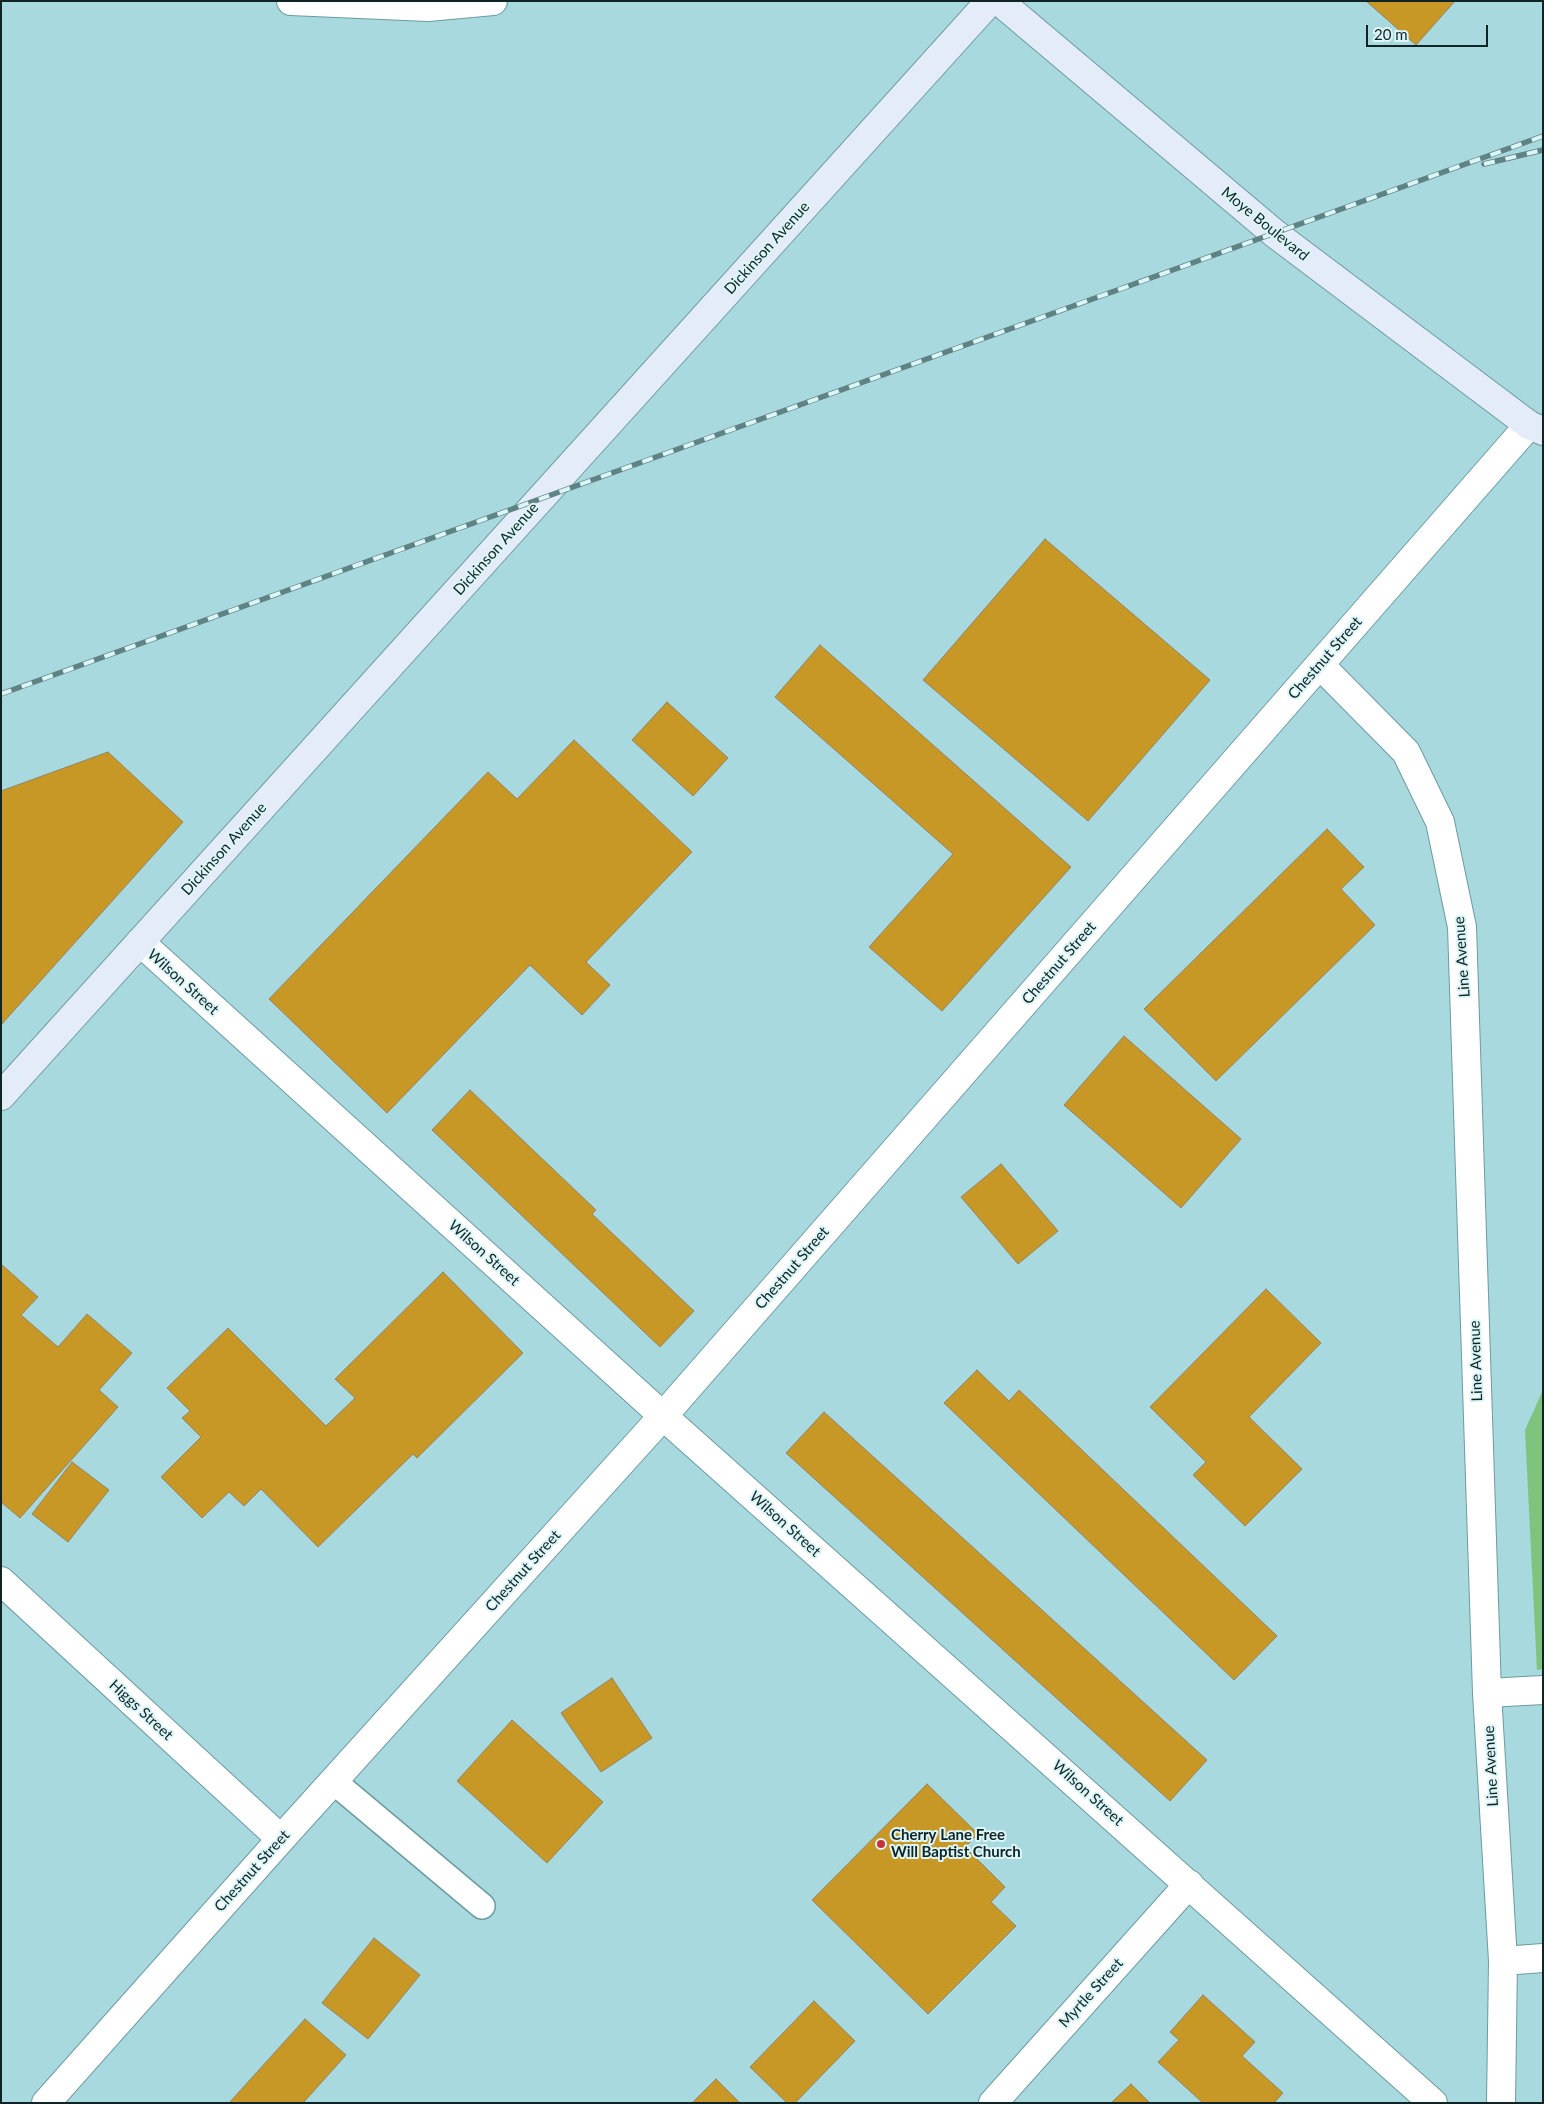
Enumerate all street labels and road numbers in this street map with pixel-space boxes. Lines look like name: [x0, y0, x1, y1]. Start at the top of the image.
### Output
street label: Moye Boulevard: [1218, 183, 1312, 265]
street label: Dickinson Avenue: [721, 198, 813, 298]
street label: Dickinson Avenue: [450, 499, 542, 599]
street label: Chestnut Street: [1284, 613, 1366, 703]
street label: Dickinson Avenue: [178, 799, 270, 899]
street label: Line Avenue: [1450, 916, 1474, 998]
street label: Chestnut Street: [1018, 918, 1100, 1008]
street label: Wilson Street: [144, 945, 222, 1019]
street label: Wilson Street: [445, 1216, 523, 1290]
street label: Chestnut Street: [751, 1223, 833, 1313]
street label: Line Avenue: [1466, 1320, 1486, 1402]
street label: Wilson Street: [746, 1487, 824, 1561]
street label: Chestnut Street: [482, 1526, 564, 1616]
street label: Higgs Street: [105, 1676, 177, 1744]
street label: Line Avenue: [1480, 1725, 1502, 1807]
street label: Wilson Street: [1049, 1756, 1127, 1830]
street label: Chestnut Street: [211, 1826, 293, 1916]
street label: Myrtle Street: [1055, 1955, 1127, 2031]

